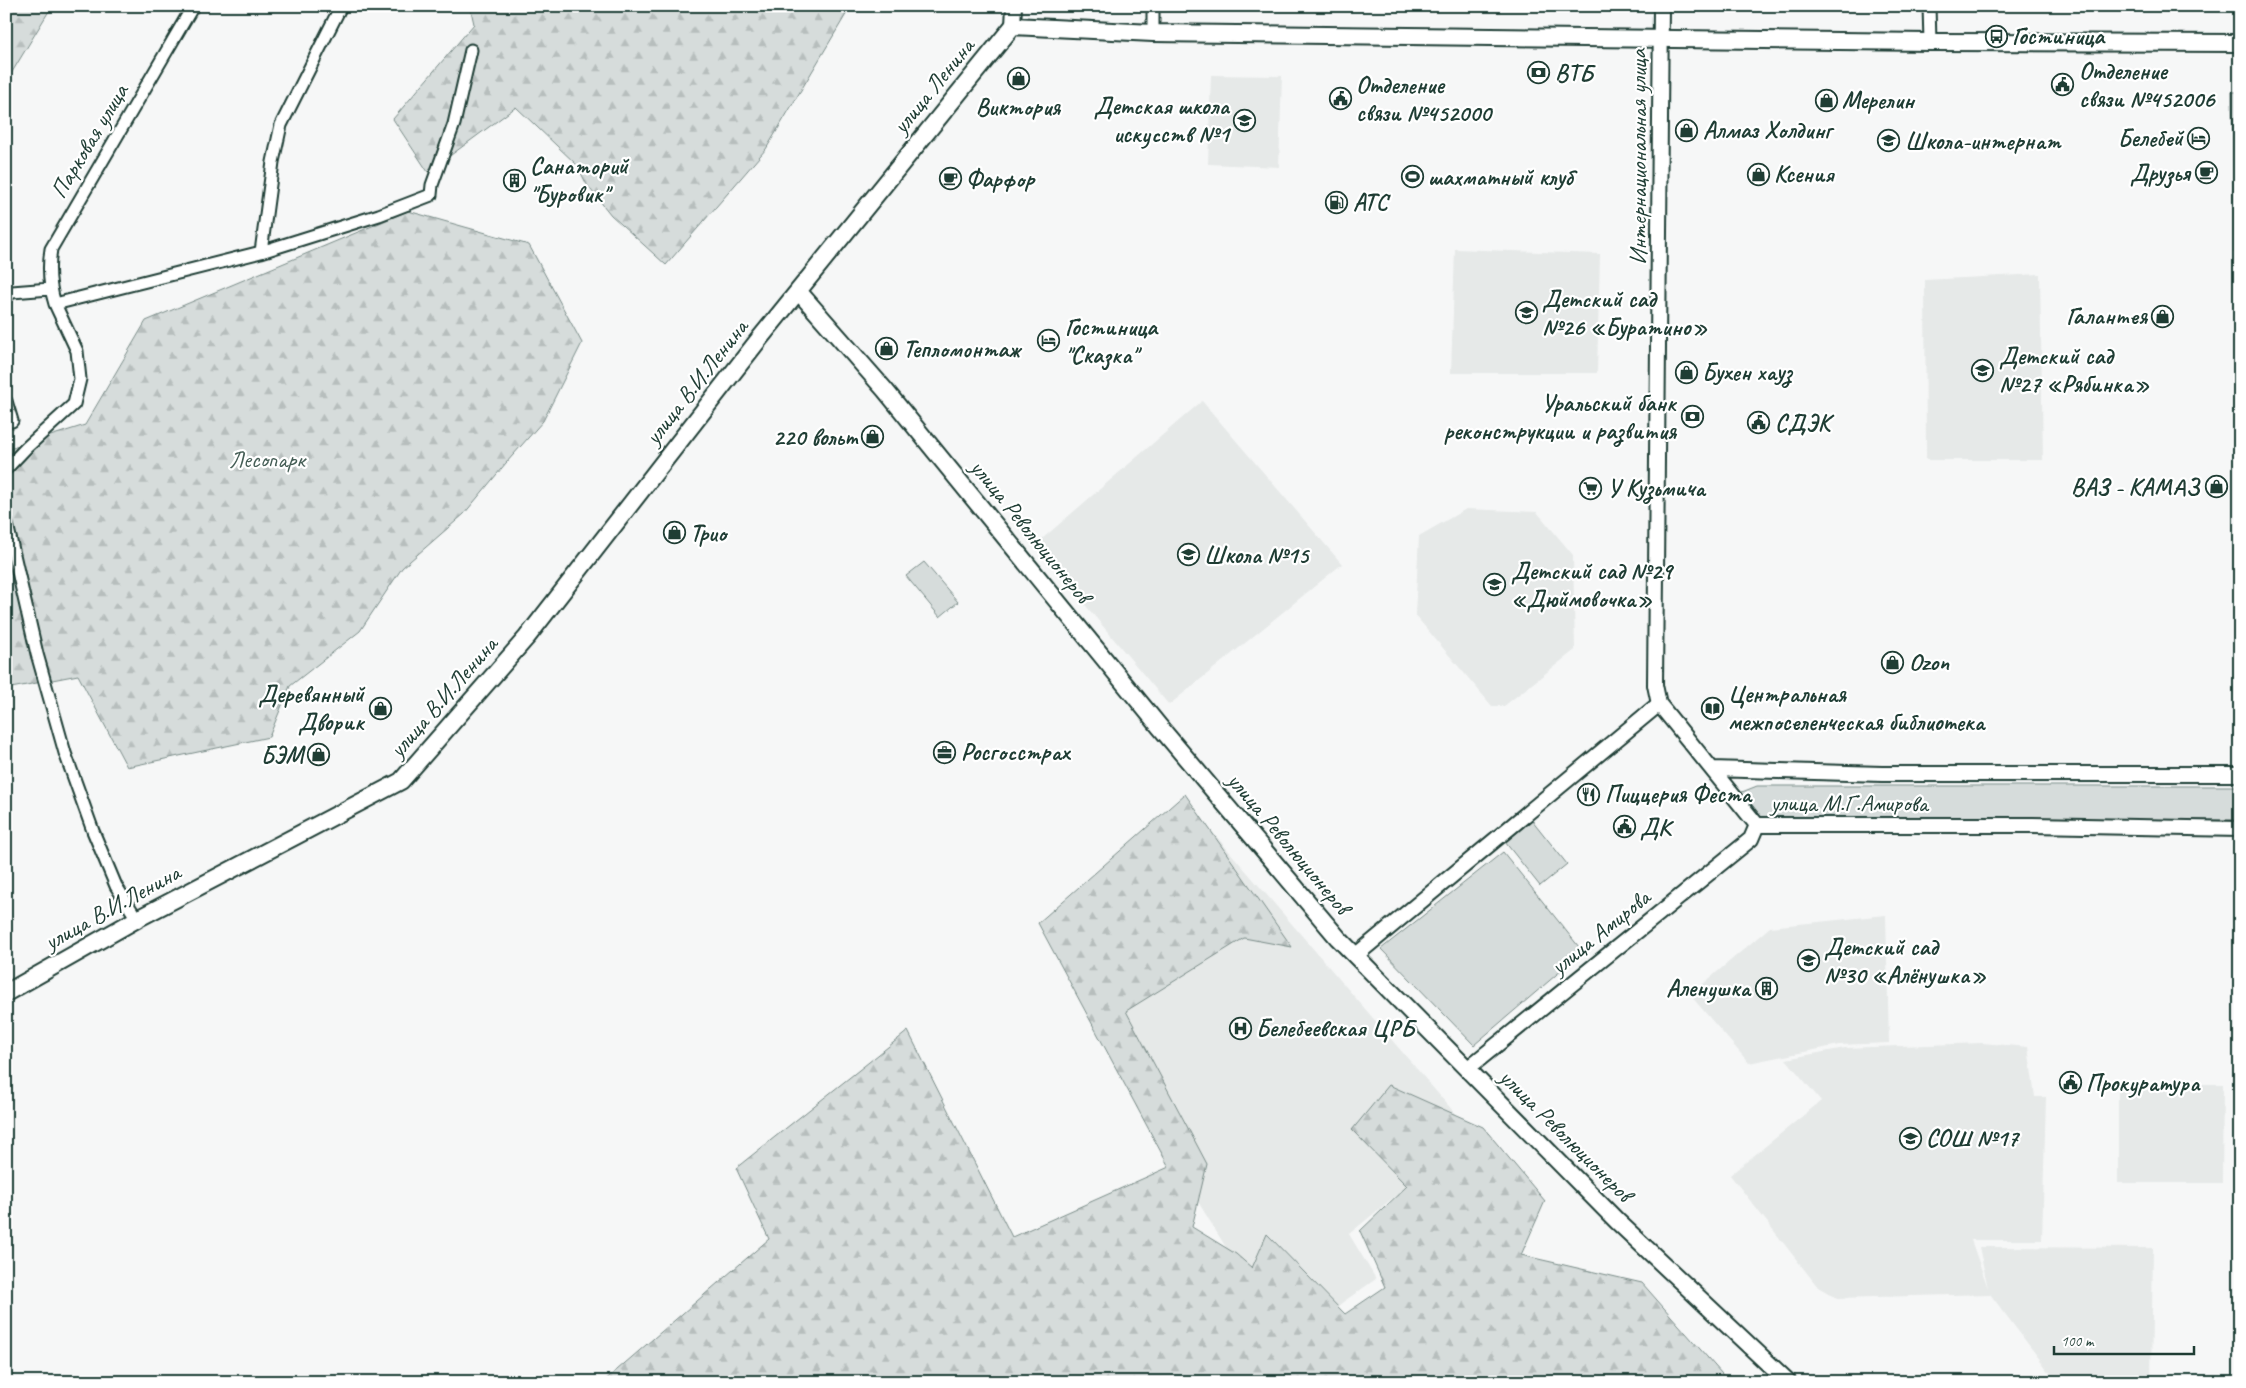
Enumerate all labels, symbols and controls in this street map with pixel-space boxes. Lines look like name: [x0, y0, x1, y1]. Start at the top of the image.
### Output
place label: Гостиница: [2012, 21, 2106, 51]
bus stop icon: Гостиница: [1984, 24, 2008, 48]
street label: улица Ленина: [884, 31, 982, 141]
street label: Интернациональная улица: [1623, 48, 1653, 265]
place label: Отделение связи №452006: [2079, 56, 2216, 114]
place label: ВТБ: [1555, 58, 1596, 88]
bank icon: ВТБ: [1527, 61, 1551, 85]
shop icon: Виктория: [1006, 66, 1030, 90]
place label: Отделение связи №452000: [1356, 70, 1493, 128]
public building icon: Отделение связи №452006: [2051, 73, 2075, 97]
street label: Парковая улица: [43, 77, 136, 204]
place label: Мерелин: [1842, 85, 1916, 115]
public building icon: Отделение связи №452000: [1328, 87, 1352, 111]
shop icon: Мерелин: [1814, 88, 1838, 112]
place label: Детская школа искусств №1: [1094, 91, 1232, 149]
place label: Виктория: [976, 92, 1061, 122]
school or university icon: Детская школа искусств №1: [1233, 108, 1257, 132]
place label: Алмаз Холдинг: [1703, 115, 1835, 145]
shop icon: Алмаз Холдинг: [1675, 118, 1699, 142]
place label: Белебей: [2118, 123, 2185, 153]
place label: Школа-интернат: [1905, 126, 2062, 156]
hotel icon: Белебей: [2187, 126, 2211, 150]
school or university icon: Школа-интернат: [1877, 129, 1901, 153]
place label: Санаторий "Буровик": [530, 151, 630, 209]
place label: Друзья: [2130, 158, 2191, 189]
place label: Ксения: [1774, 159, 1835, 189]
cafe icon: Друзья: [2194, 161, 2218, 185]
place label: шахматный клуб: [1428, 162, 1578, 192]
shop icon: Ксения: [1746, 162, 1770, 186]
place label: Фарфор: [966, 164, 1036, 194]
sports icon: шахматный клуб: [1400, 165, 1424, 189]
cafe icon: Фарфор: [938, 167, 962, 191]
building icon: Санаторий "Буровик": [502, 168, 526, 192]
place label: АТС: [1353, 187, 1391, 217]
fuel station icon: АТС: [1325, 190, 1349, 214]
place label: Детский сад №26 «Буратино»: [1542, 284, 1707, 342]
school or university icon: Детский сад №26 «Буратино»: [1514, 301, 1538, 325]
place label: Галантея: [2066, 301, 2148, 331]
shop icon: Галантея: [2151, 304, 2175, 328]
street label: улица В.И.Ленина: [637, 312, 756, 452]
place label: Гостиница "Сказка": [1065, 312, 1159, 371]
hotel icon: Гостиница "Сказка": [1037, 329, 1061, 353]
place label: Тепломонтаж: [903, 334, 1023, 364]
shop icon: Тепломонтаж: [875, 337, 899, 361]
place label: Детский сад №27 «Рябинка»: [1999, 341, 2149, 399]
place label: Бухен хауз: [1702, 357, 1794, 388]
school or university icon: Детский сад №27 «Рябинка»: [1971, 358, 1995, 382]
shop icon: Бухен хауз: [1674, 360, 1698, 384]
place label: Уральский банк реконструкции и развития: [1444, 388, 1678, 447]
bank icon: Уральский банк реконструкции и развития: [1680, 405, 1704, 429]
place label: СДЭК: [1775, 408, 1835, 438]
public building icon: СДЭК: [1747, 411, 1771, 435]
place label: 220 вольт: [773, 422, 859, 452]
shop icon: 220 вольт: [861, 425, 885, 449]
park label: Лесопарк: [229, 444, 307, 474]
street label: улица Революционеров: [963, 452, 1101, 612]
place label: ВАЗ - КАМАЗ: [2071, 472, 2202, 502]
place label: У Кузьмича: [1607, 473, 1707, 504]
shop icon: ВАЗ - КАМАЗ: [2204, 475, 2228, 499]
supermarket icon: У Кузьмича: [1579, 476, 1603, 500]
place label: Трио: [690, 518, 729, 548]
shop icon: Трио: [662, 521, 686, 545]
place label: Школа №15: [1204, 540, 1311, 570]
school or university icon: Школа №15: [1176, 543, 1200, 567]
place label: Детский сад №29 «Дюймовочка»: [1511, 556, 1674, 614]
school or university icon: Детский сад №29 «Дюймовочка»: [1483, 573, 1507, 597]
street label: улица В.И.Ленина: [381, 629, 505, 765]
place label: Ozon: [1909, 647, 1950, 677]
shop icon: Ozon: [1881, 650, 1905, 674]
place label: Деревянный Дворик: [258, 679, 366, 737]
place label: Центральная межпоселенческая библиотека: [1728, 679, 1987, 737]
shop icon: Деревянный Дворик: [368, 696, 392, 720]
library icon: Центральная межпоселенческая библиотека: [1700, 696, 1724, 720]
place label: Росгосстрах: [961, 737, 1071, 767]
place label: БЭМ: [261, 740, 307, 770]
office icon: Росгосстрах: [933, 740, 957, 764]
shop icon: БЭМ: [307, 743, 331, 767]
street label: улица Революционеров: [1220, 764, 1360, 923]
place label: Пиццерия Феста: [1605, 779, 1754, 809]
restaurant icon: Пиццерия Феста: [1577, 782, 1601, 806]
street label: улица М.Г.Амирова: [1768, 788, 1930, 818]
place label: ДК: [1640, 812, 1675, 842]
public building icon: ДК: [1612, 815, 1636, 839]
street label: улица В.И.Ленина: [37, 856, 187, 958]
street label: улица Амирова: [1543, 881, 1658, 983]
place label: Детский сад №30 «Алёнушка»: [1824, 932, 1986, 990]
school or university icon: Детский сад №30 «Алёнушка»: [1796, 949, 1820, 973]
place label: Аленушка: [1666, 973, 1752, 1003]
building icon: Аленушка: [1754, 976, 1778, 1000]
place label: Белебеевская ЦРБ: [1256, 1013, 1417, 1043]
hospital icon: Белебеевская ЦРБ: [1228, 1016, 1252, 1040]
street label: улица Революционеров: [1492, 1061, 1642, 1211]
place label: Прокуратура: [2086, 1068, 2201, 1098]
public building icon: Прокуратура: [2058, 1071, 2082, 1095]
place label: СОШ №17: [1926, 1123, 2020, 1153]
school or university icon: СОШ №17: [1898, 1126, 1922, 1150]
scale bar: [2054, 1323, 2194, 1355]
text: 100 m: [2061, 1332, 2095, 1351]

